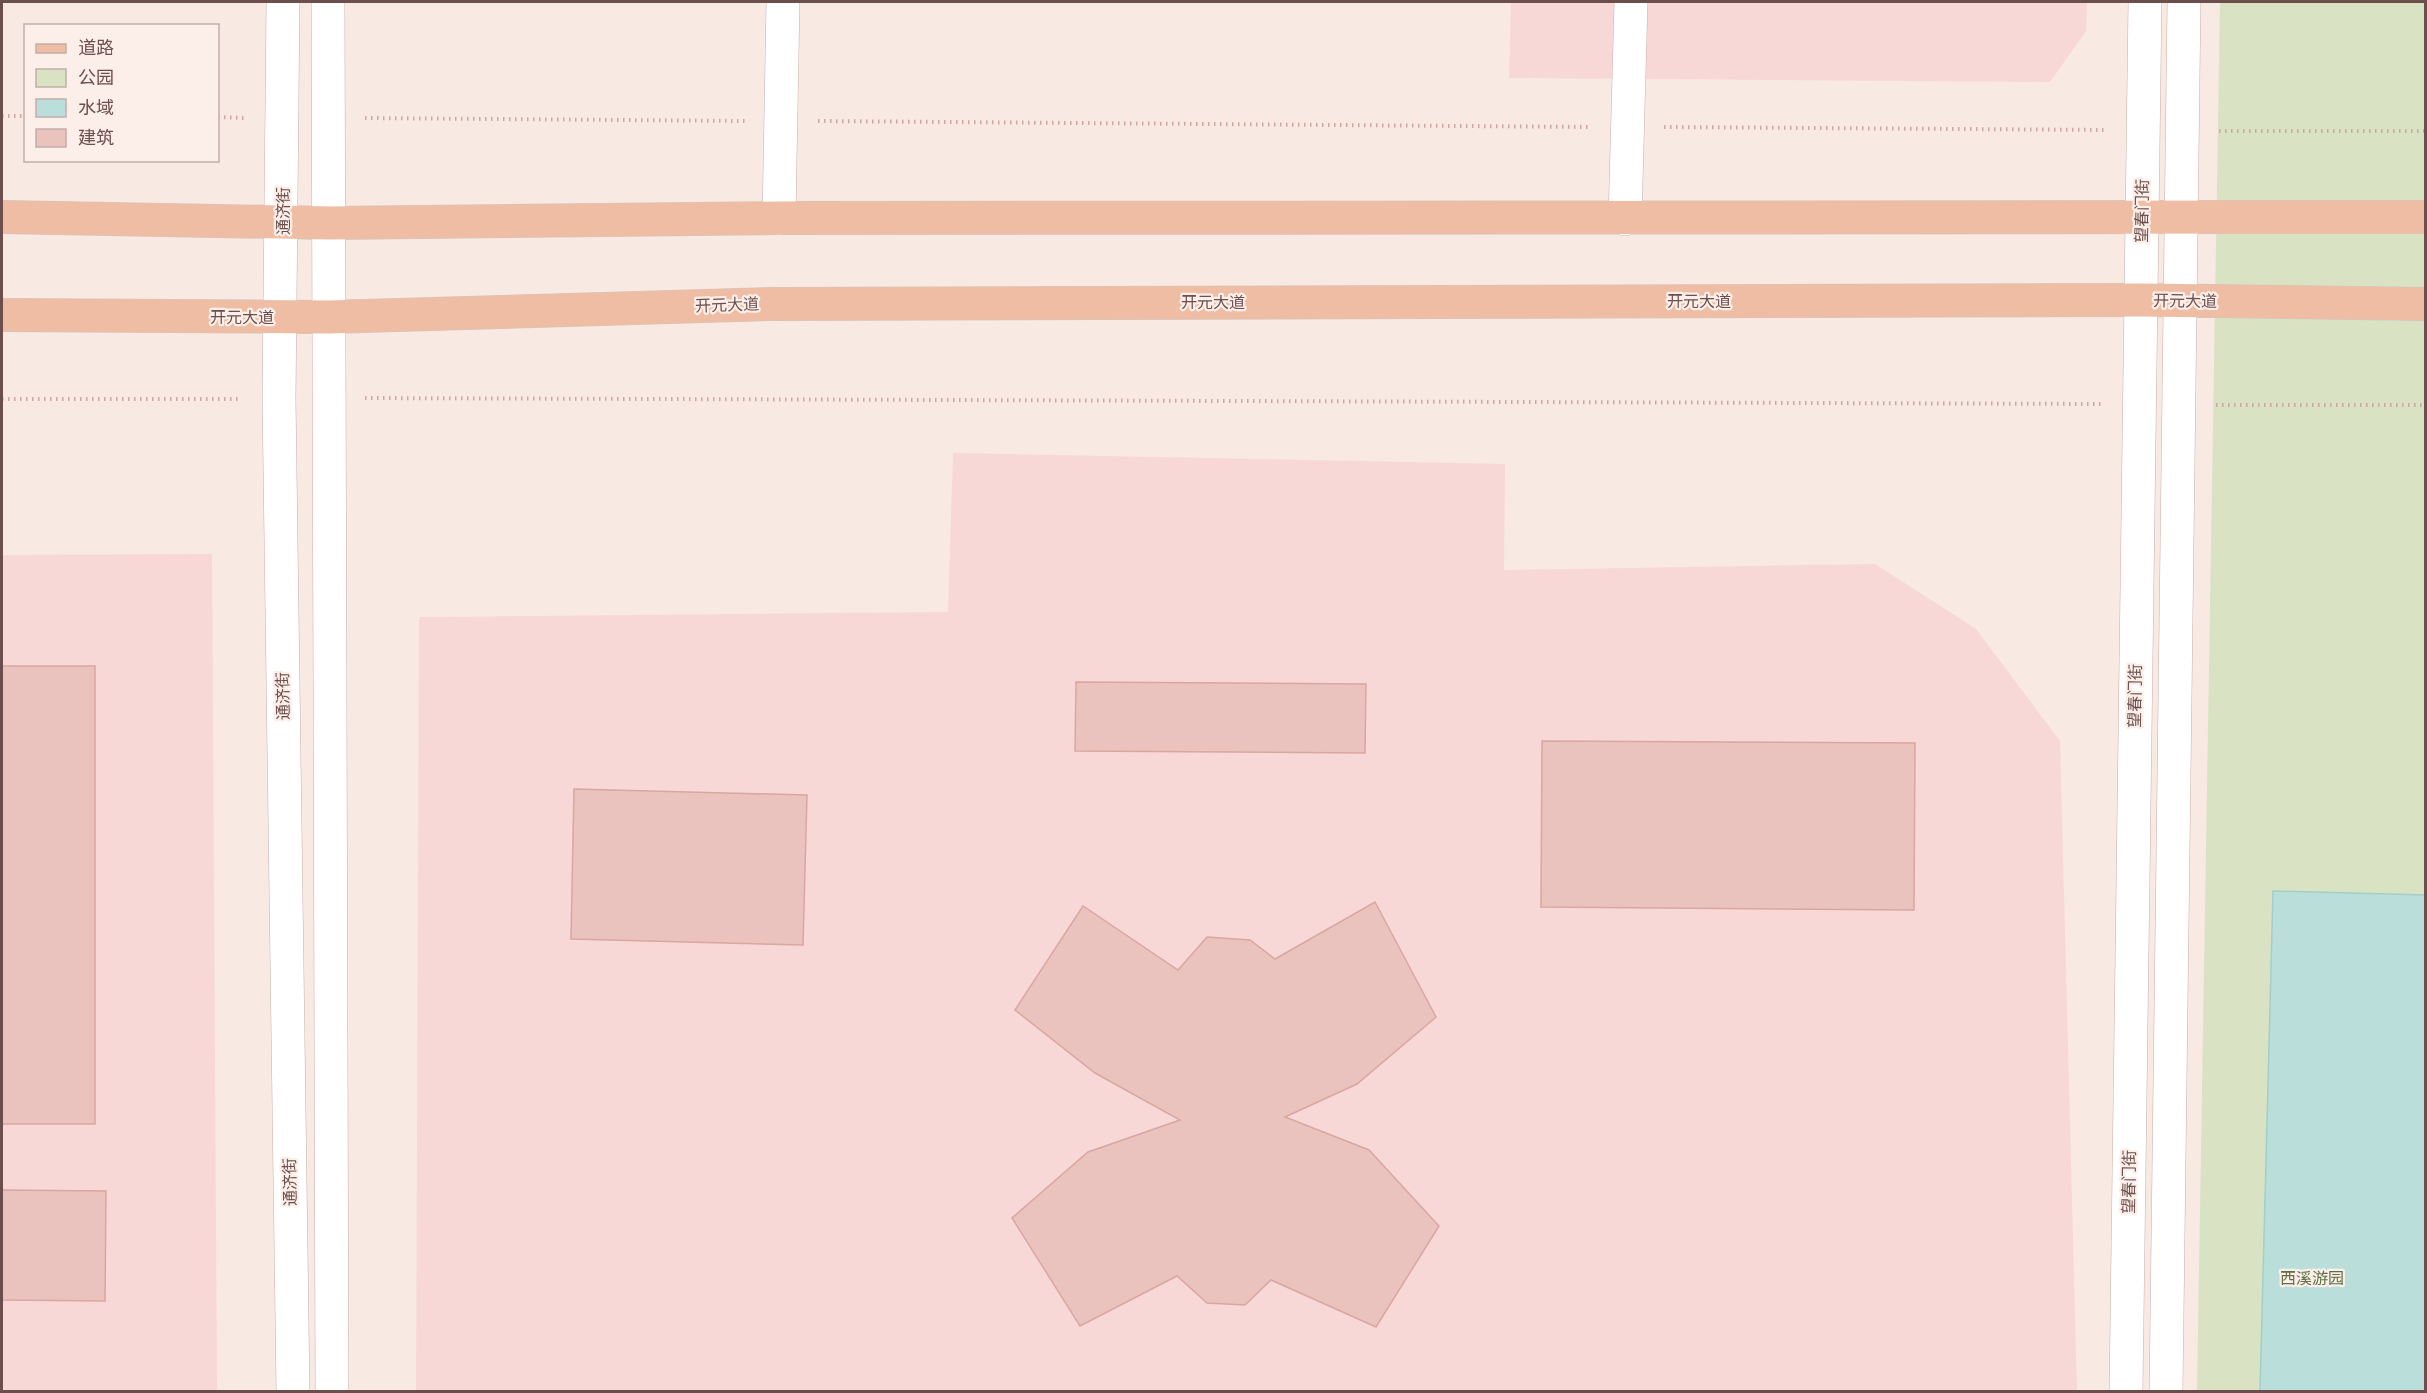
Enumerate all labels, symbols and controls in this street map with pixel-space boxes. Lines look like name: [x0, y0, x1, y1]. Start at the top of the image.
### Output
legend: [24, 24, 219, 162]
text: 道路: [78, 37, 114, 59]
text: 公园: [78, 67, 114, 89]
text: 水域: [78, 97, 114, 119]
text: 建筑: [78, 127, 114, 149]
street label: 望春门街: [2132, 179, 2152, 243]
street label: 通济街: [274, 187, 293, 235]
street label: 开元大道: [2153, 291, 2217, 311]
street label: 开元大道: [1667, 292, 1731, 311]
street label: 开元大道: [1181, 293, 1245, 312]
street label: 开元大道: [695, 294, 759, 316]
street label: 开元大道: [210, 308, 274, 327]
street label: 望春门街: [2125, 664, 2145, 728]
street label: 通济街: [273, 672, 293, 720]
street label: 望春门街: [2119, 1150, 2139, 1214]
street label: 通济街: [280, 1158, 300, 1206]
park label: 西溪游园: [2280, 1269, 2344, 1288]

